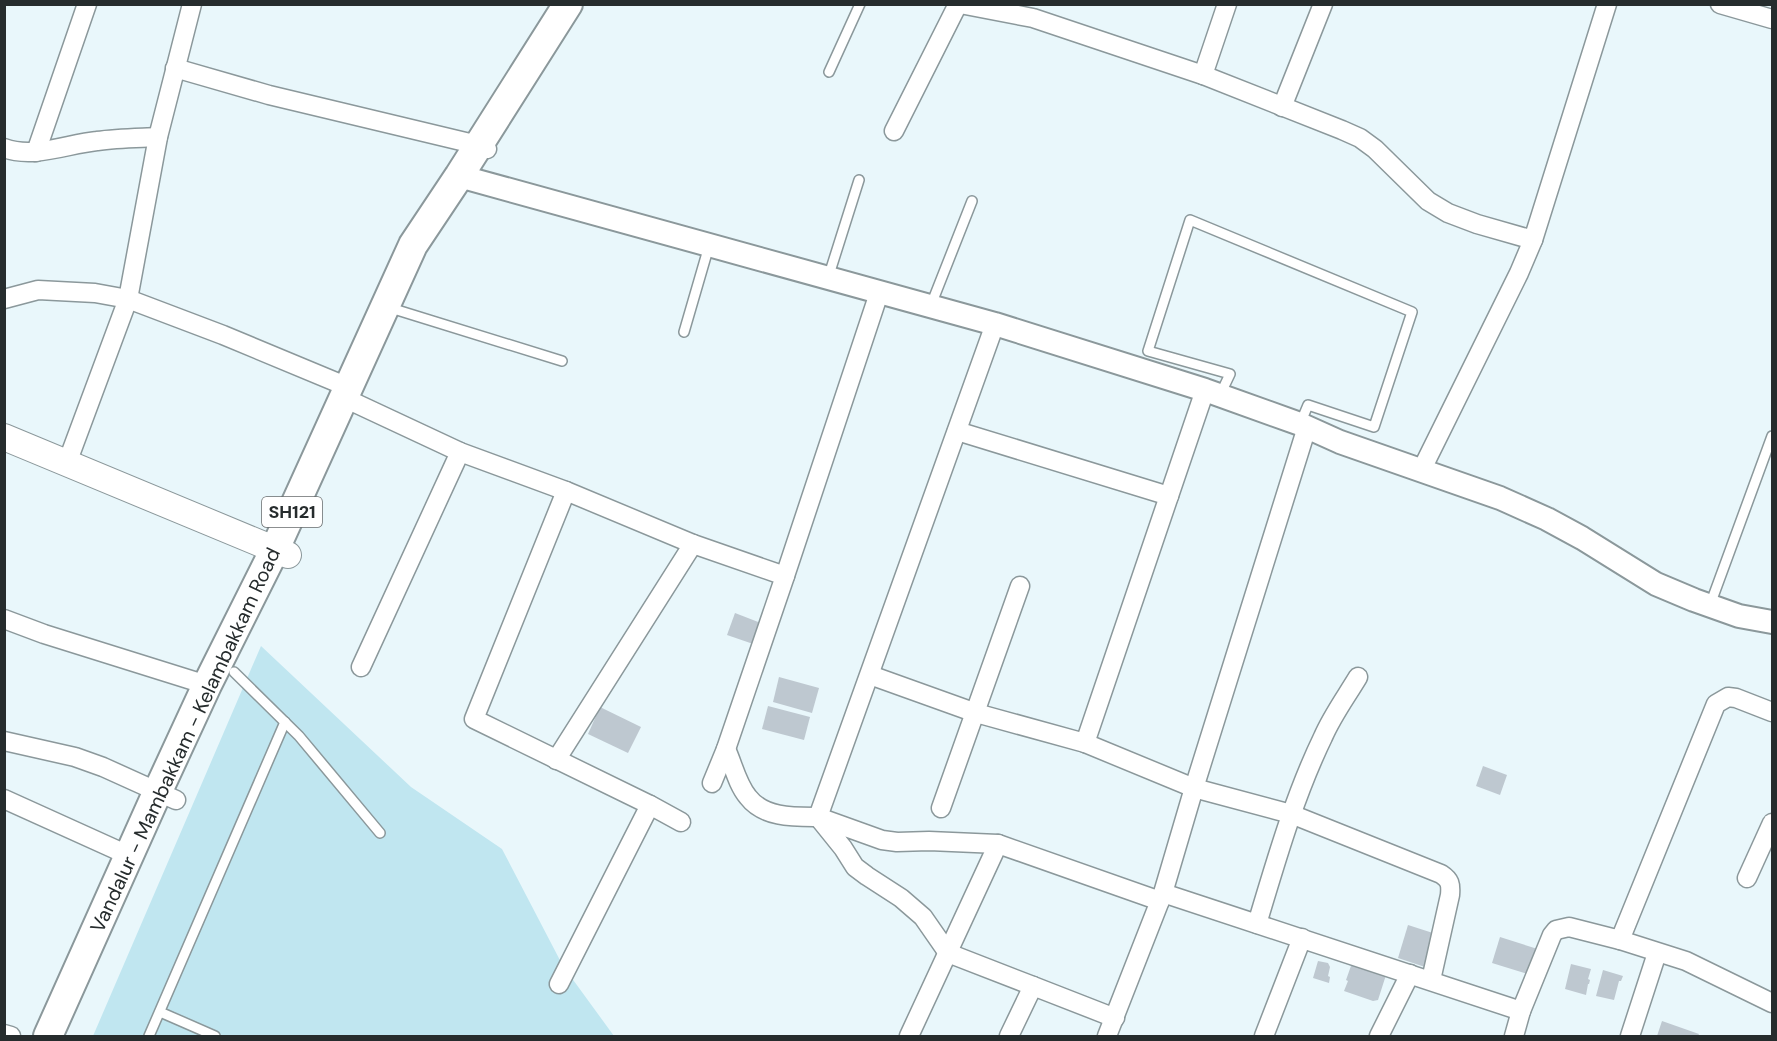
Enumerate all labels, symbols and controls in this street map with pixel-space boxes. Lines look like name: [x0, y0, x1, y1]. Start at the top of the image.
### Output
road number: SH121: [262, 497, 322, 527]
street label: Vandalur - Mambakkam - Kelambakkam Road: [84, 543, 286, 937]

